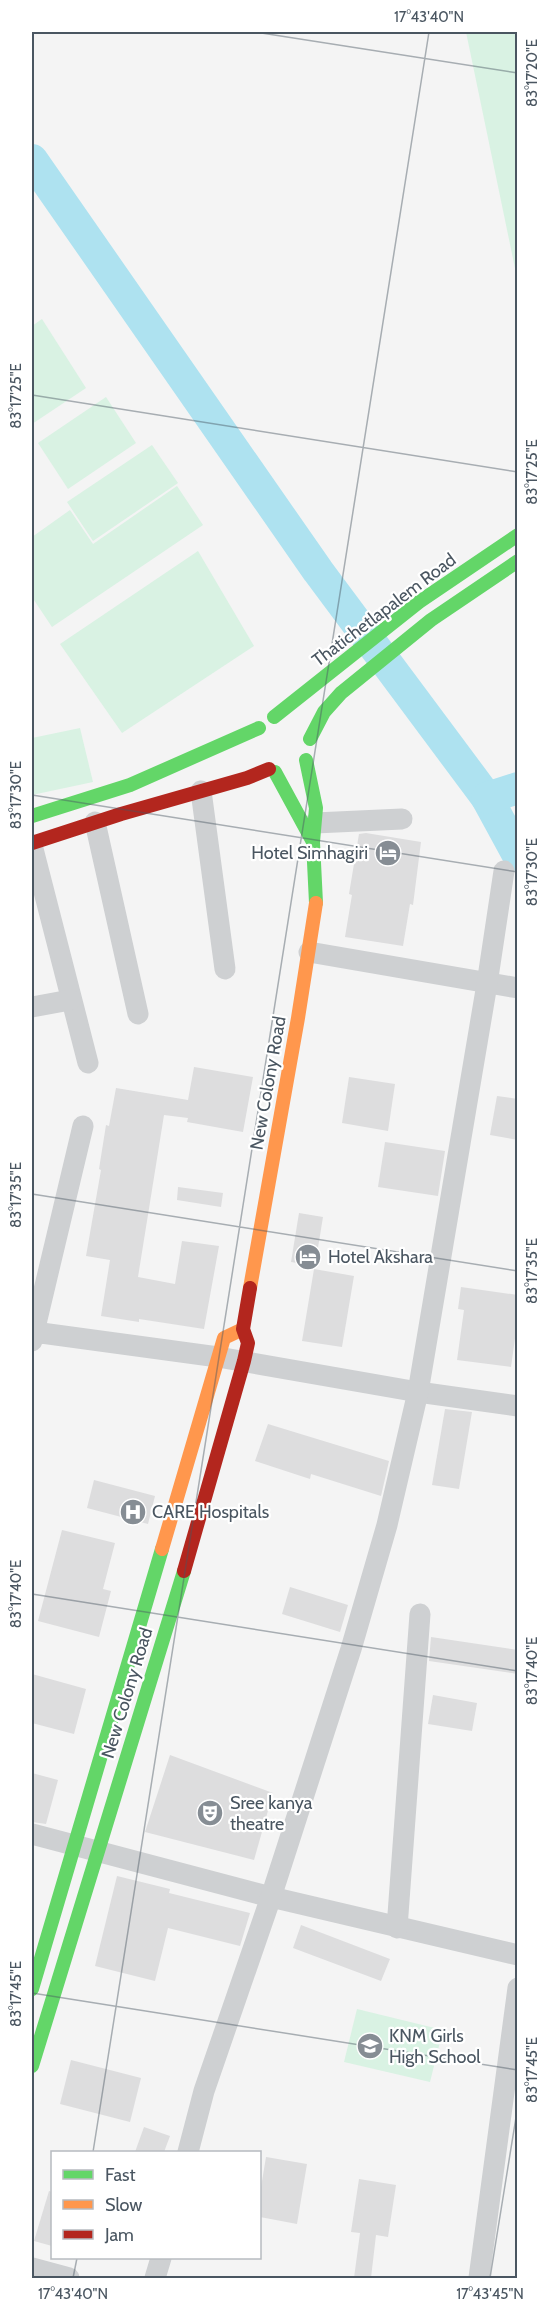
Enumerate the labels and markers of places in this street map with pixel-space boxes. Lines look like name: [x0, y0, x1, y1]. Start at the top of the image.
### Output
hotel icon: Hotel Simhagiri: [373, 838, 403, 868]
place label: Hotel Simhagiri: [251, 842, 368, 864]
hotel icon: Hotel Akshara: [293, 1242, 323, 1272]
place label: Hotel Akshara: [328, 1246, 433, 1268]
hospital icon: CARE Hospitals: [118, 1497, 148, 1527]
place label: CARE Hospitals: [152, 1501, 269, 1523]
place label: Sree kanya theatre: [230, 1792, 313, 1835]
theatre icon: Sree kanya theatre: [195, 1798, 225, 1828]
place label: KNM Girls High School: [389, 2025, 481, 2068]
school or university icon: KNM Girls High School: [355, 2031, 385, 2061]

